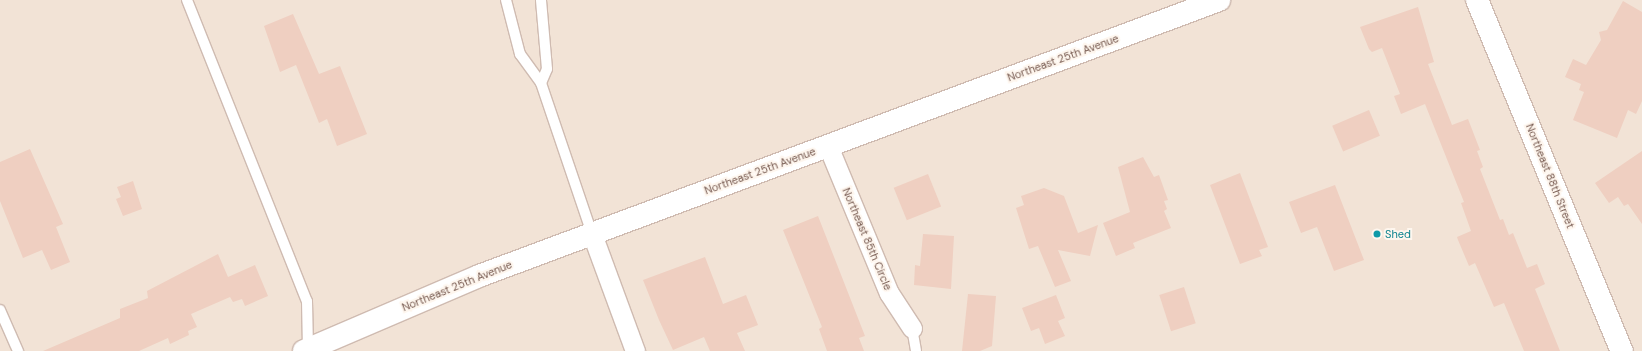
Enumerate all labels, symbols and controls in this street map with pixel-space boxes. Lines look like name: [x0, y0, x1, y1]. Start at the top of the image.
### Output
street label: Northeast 25th Avenue: [1006, 32, 1120, 84]
street label: Northeast 88th Street: [1523, 122, 1577, 230]
street label: Northeast 25th Avenue: [703, 145, 817, 197]
street label: Northeast 85th Circle: [839, 186, 895, 292]
place label: Shed: [1385, 227, 1411, 241]
marker: Shed: [1372, 229, 1382, 239]
street label: Northeast 25th Avenue: [400, 258, 514, 314]

